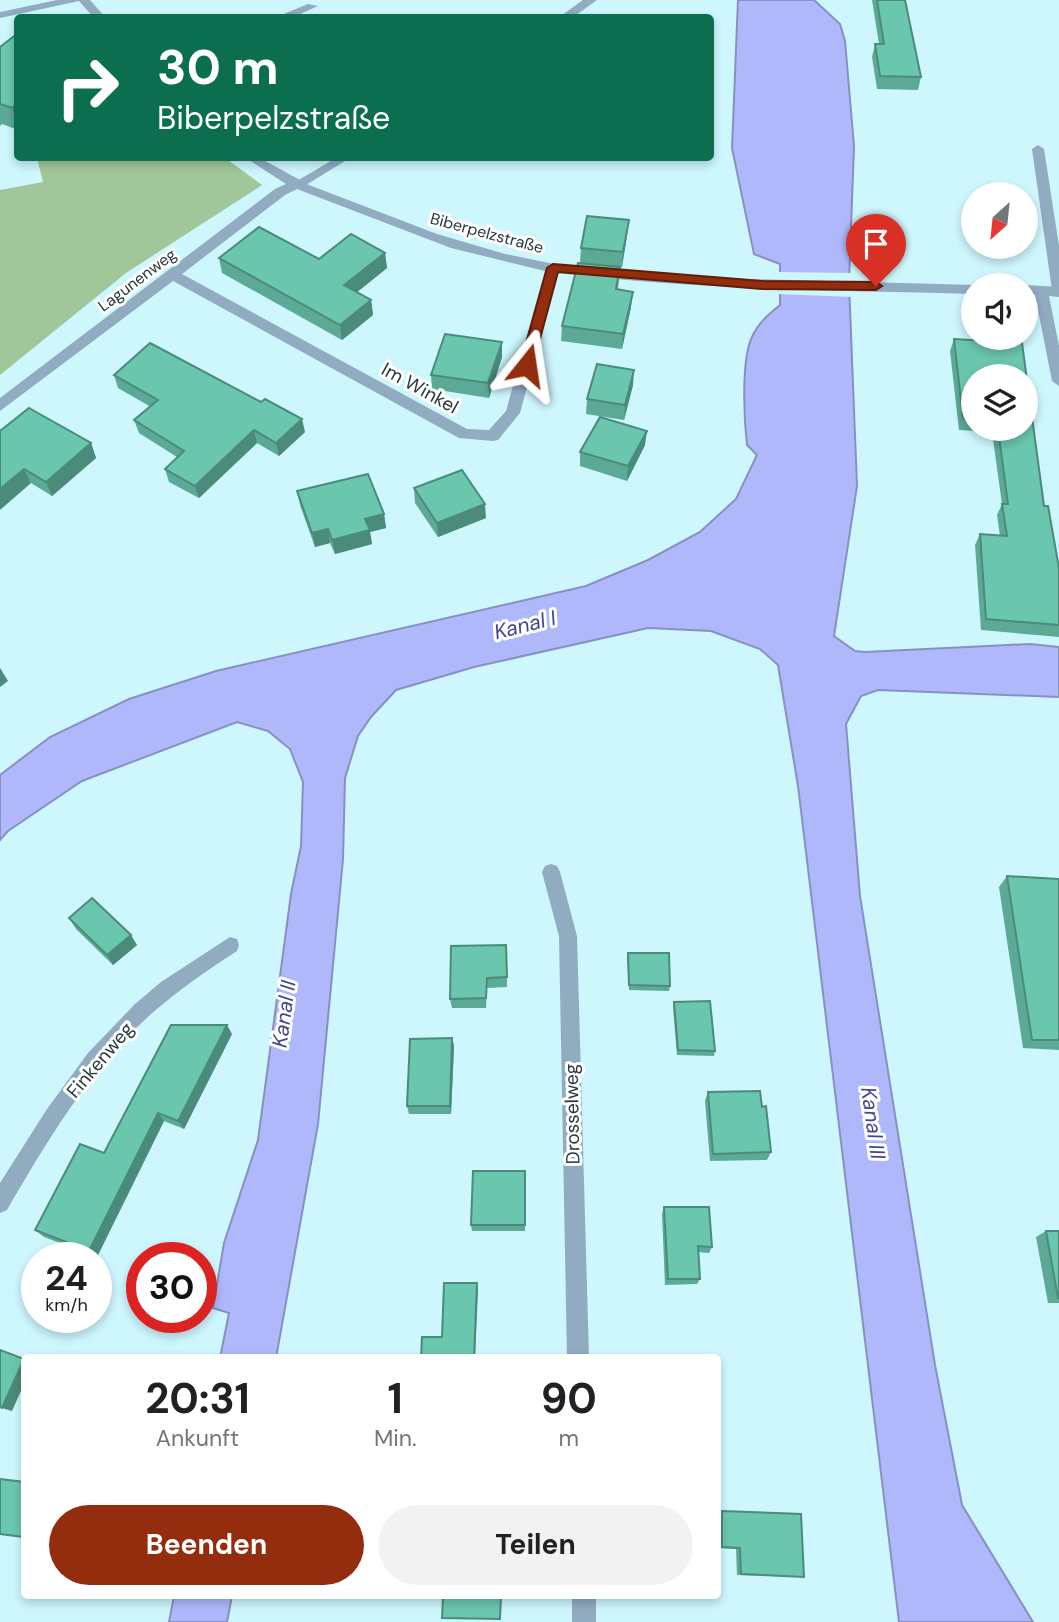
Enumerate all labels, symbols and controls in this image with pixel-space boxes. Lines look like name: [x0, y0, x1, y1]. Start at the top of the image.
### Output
text: 30 m: [157, 35, 279, 99]
icon: right: [42, 42, 133, 133]
text: Biberpelzstraße: [157, 97, 390, 139]
north arrow: [961, 182, 1038, 259]
map controls: [961, 182, 1038, 441]
street label: Biberpelzstraße: [428, 208, 546, 258]
pin: [846, 214, 906, 286]
icon: arrive: [857, 225, 895, 263]
street label: Lagunenweg: [94, 244, 180, 316]
button: sound: [961, 273, 1038, 350]
position arrow: [490, 328, 564, 402]
street label: Im Winkel: [377, 357, 463, 419]
button: layers: [961, 364, 1038, 441]
water label: Kanal I: [491, 604, 559, 646]
water label: Kanal II: [265, 979, 303, 1049]
street label: Finkenweg: [61, 1017, 139, 1103]
street label: Drosselweg: [559, 1063, 585, 1165]
water label: Kanal III: [854, 1085, 892, 1161]
speed limit sign: 30: [126, 1242, 217, 1333]
text: 24: [45, 1255, 88, 1301]
text: km/h: [45, 1293, 88, 1317]
text: 20:31: [145, 1371, 250, 1426]
text: 1: [388, 1371, 403, 1426]
text: 90: [541, 1371, 597, 1426]
text: Ankunft: [156, 1423, 239, 1453]
text: Min.: [374, 1423, 417, 1453]
text: m: [559, 1423, 579, 1453]
button: Beenden: [49, 1505, 364, 1585]
button: Teilen: [378, 1505, 693, 1585]

